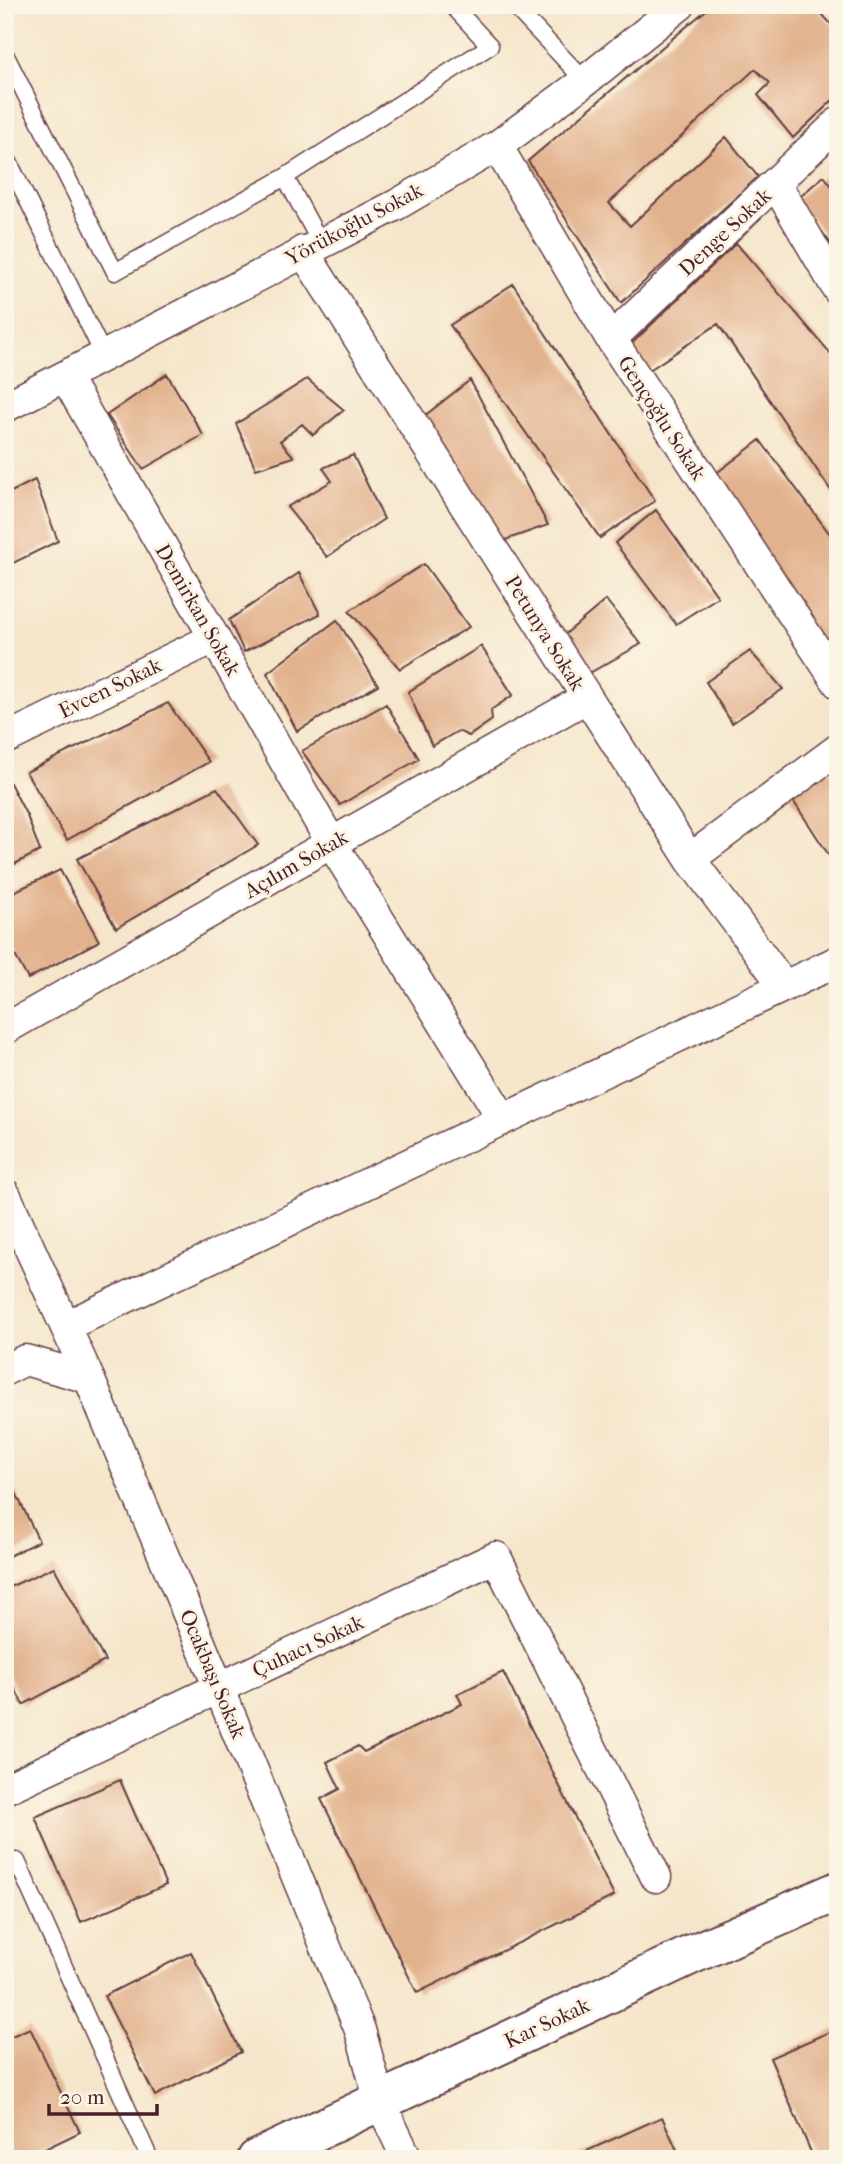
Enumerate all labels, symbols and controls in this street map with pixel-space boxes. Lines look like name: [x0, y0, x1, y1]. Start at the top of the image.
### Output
street label: Yörükoğlu Sokak: [280, 178, 427, 271]
street label: Denge Sokak: [674, 183, 776, 281]
street label: Gençoğlu Sokak: [613, 351, 711, 485]
street label: Demirkan Sokak: [150, 540, 246, 681]
street label: Petunya Sokak: [500, 571, 590, 695]
street label: Evcen Sokak: [55, 653, 166, 723]
street label: Açılım Sokak: [239, 825, 352, 904]
street label: Ocakbaşı Sokak: [175, 1606, 251, 1742]
street label: Çuhacı Sokak: [248, 1610, 368, 1683]
street label: Kar Sokak: [501, 1993, 594, 2053]
scale bar: [49, 2073, 158, 2117]
text: 20 m: [60, 2085, 105, 2109]

